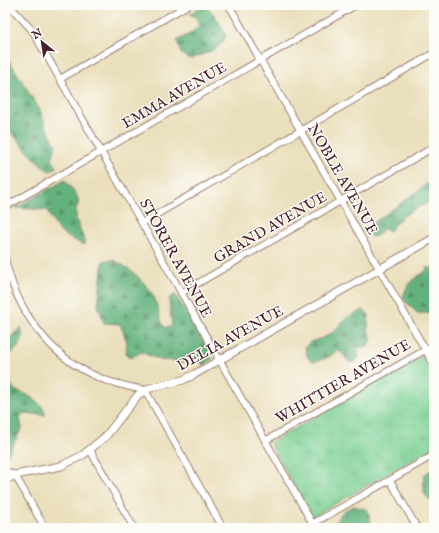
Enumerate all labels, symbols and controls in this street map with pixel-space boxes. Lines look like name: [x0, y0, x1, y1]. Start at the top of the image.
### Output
north arrow: [22, 22, 62, 62]
text: N: [29, 26, 46, 43]
street label: EMMA AVENUE: [119, 58, 230, 133]
street label: NOBLE AVENUE: [303, 120, 382, 238]
street label: GRAND AVENUE: [210, 187, 330, 268]
street label: STORER AVENUE: [135, 195, 216, 321]
street label: DELIA AVENUE: [174, 301, 287, 375]
street label: WHITTIER AVENUE: [272, 335, 414, 428]

